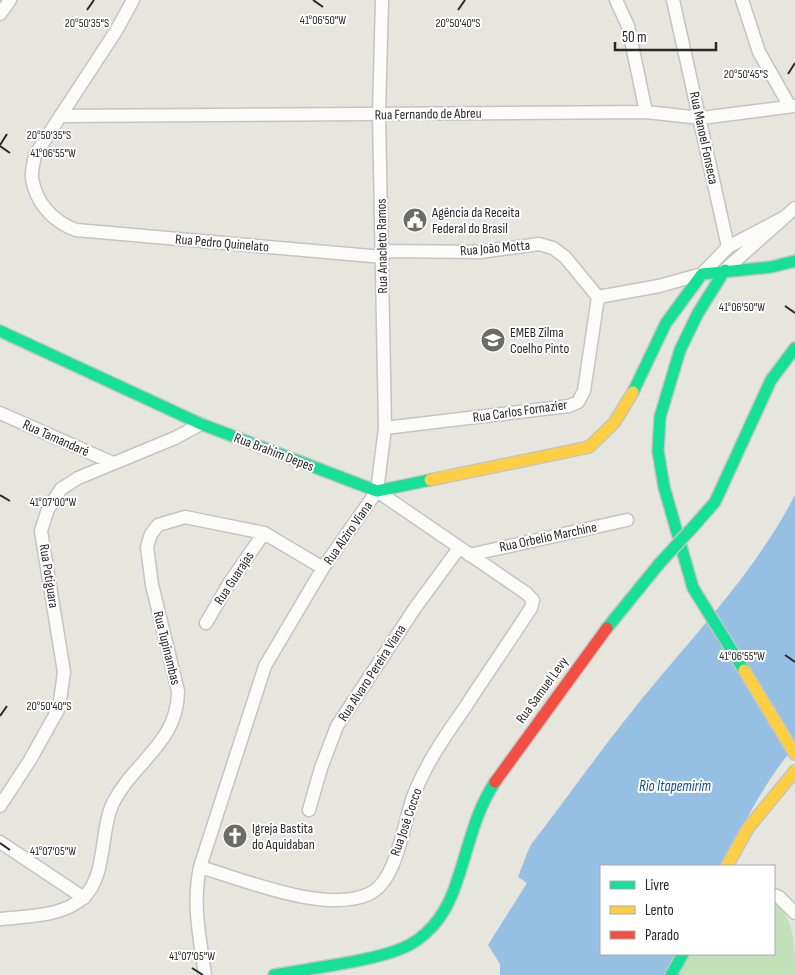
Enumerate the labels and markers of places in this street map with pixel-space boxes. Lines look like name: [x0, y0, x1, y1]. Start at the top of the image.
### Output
place label: Agência da Receita Federal do Brasil: [431, 204, 520, 237]
public building icon: Agência da Receita Federal do Brasil: [402, 207, 428, 233]
place label: EMEB Zilma Coelho Pinto: [510, 324, 569, 357]
school or university icon: EMEB Zilma Coelho Pinto: [480, 327, 506, 353]
place label: Igreja Bastita do Aquidaban: [252, 820, 315, 853]
church icon: Igreja Bastita do Aquidaban: [222, 823, 248, 849]

